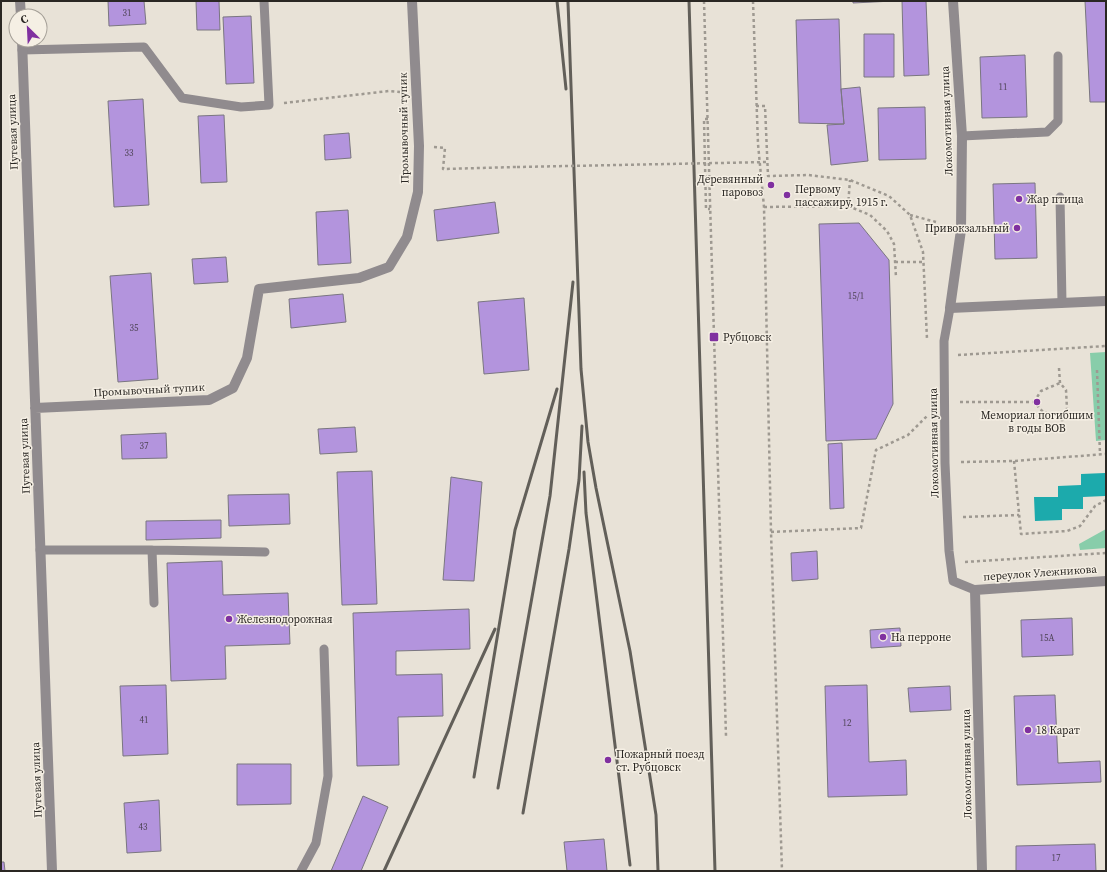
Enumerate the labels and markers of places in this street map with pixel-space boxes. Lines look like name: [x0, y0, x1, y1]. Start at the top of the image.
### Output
place label: Деревянный паровоз: [697, 172, 763, 200]
marker: Деревянный паровоз: [766, 180, 776, 190]
place label: Первому пассажиру, 1915 г.: [795, 182, 888, 210]
marker: Первому пассажиру, 1915 г.: [782, 190, 792, 200]
place label: Жар птица: [1027, 192, 1084, 207]
marker: Жар птица: [1014, 194, 1024, 204]
place label: Привокзальный: [925, 221, 1009, 236]
marker: Привокзальный: [1012, 223, 1022, 233]
place label: Рубцовск: [723, 330, 771, 345]
marker: Рубцовск: [708, 331, 720, 343]
marker: Мемориал погибшим в годы ВОВ: [1032, 397, 1042, 407]
place label: Мемориал погибшим в годы ВОВ: [981, 408, 1093, 436]
place label: Железнодорожная: [237, 612, 333, 627]
marker: Железнодорожная: [224, 614, 234, 624]
place label: На перроне: [891, 630, 951, 645]
marker: На перроне: [878, 632, 888, 642]
place label: 18 Карат: [1036, 723, 1080, 738]
marker: 18 Карат: [1023, 725, 1033, 735]
place label: Пожарный поезд ст. Рубцовск: [616, 747, 704, 775]
marker: Пожарный поезд ст. Рубцовск: [603, 755, 613, 765]

